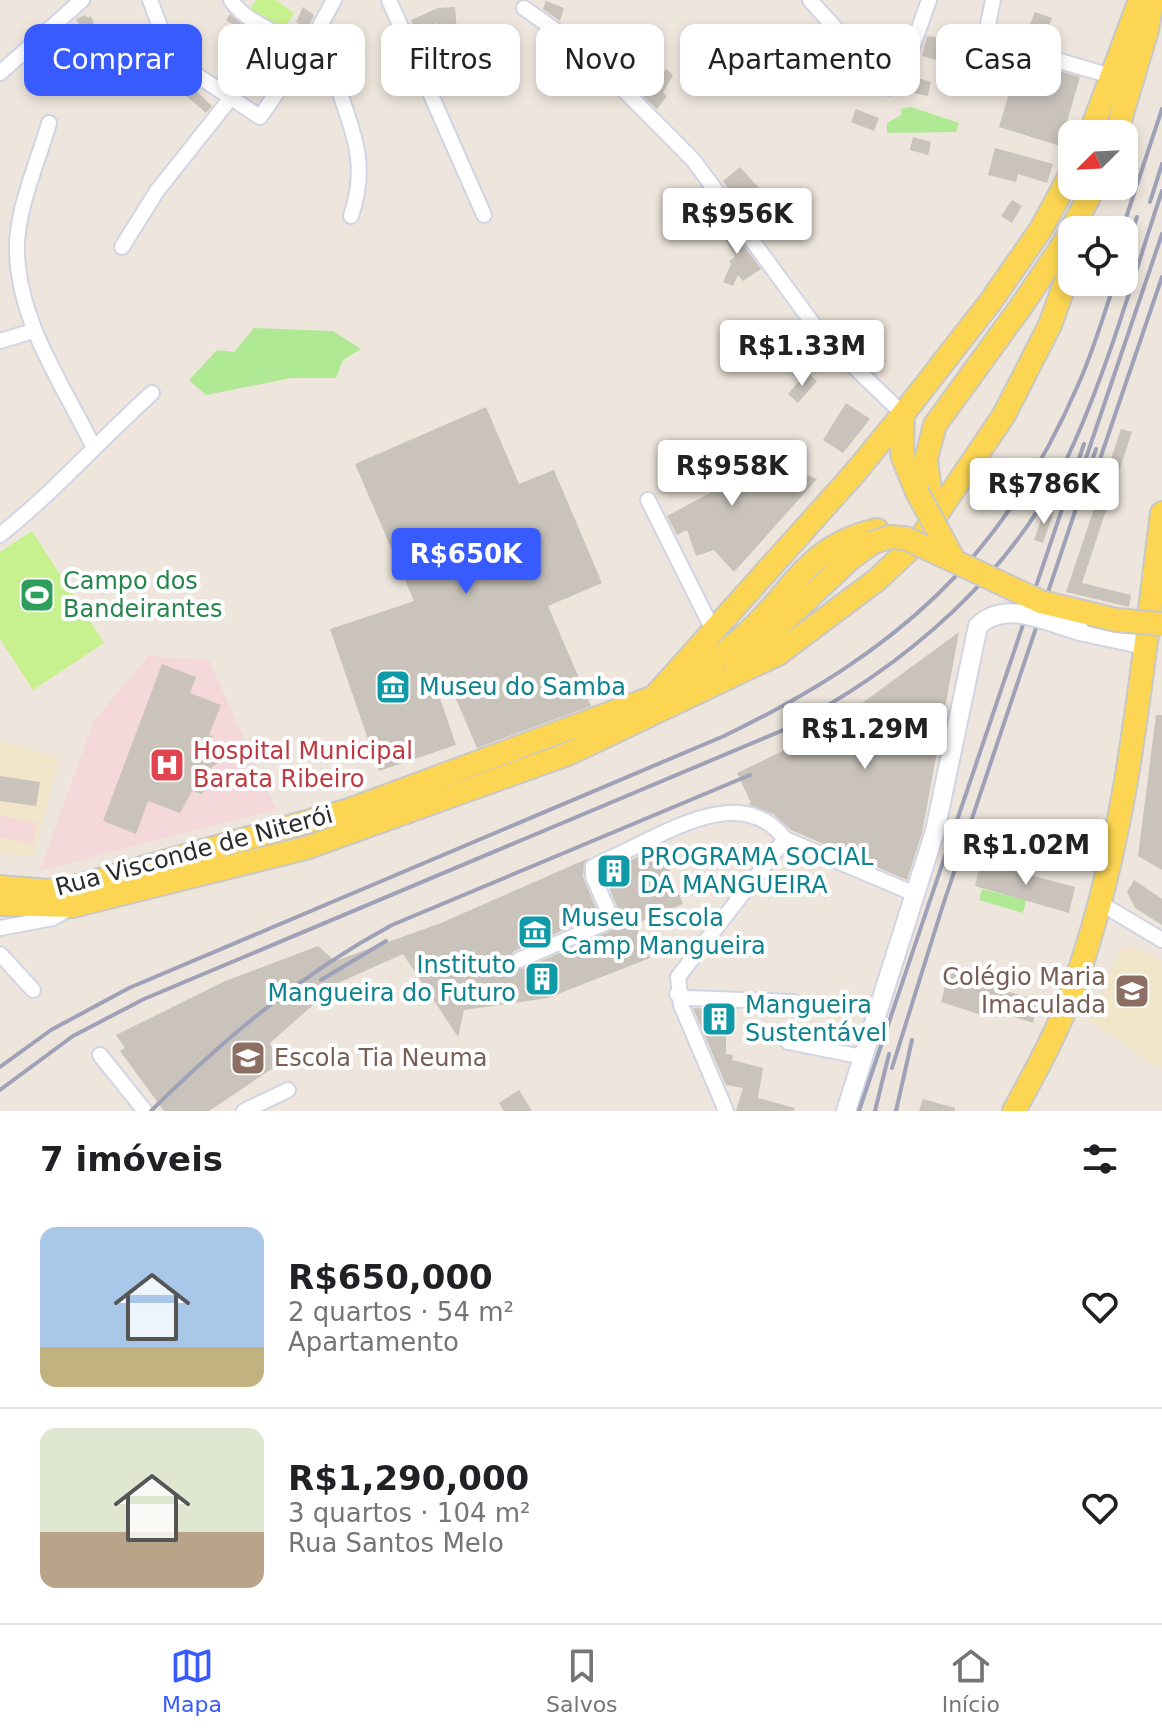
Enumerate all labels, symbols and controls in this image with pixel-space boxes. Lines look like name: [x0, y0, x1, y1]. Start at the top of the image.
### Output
chip: Comprar: [24, 24, 202, 96]
chip: Alugar: [218, 24, 365, 96]
chip: Filtros: [381, 24, 520, 96]
chip: Novo: [536, 24, 664, 96]
chip: Apartamento: [680, 24, 920, 96]
chip: Casa: [936, 24, 1061, 96]
north arrow: [1058, 120, 1138, 200]
map controls: [1058, 120, 1138, 296]
pin: R$956K: [672, 188, 802, 256]
text: R$956K: [681, 199, 793, 229]
button: locate: [1058, 216, 1138, 296]
pin: R$1.33M: [728, 320, 876, 388]
text: R$1.33M: [738, 331, 866, 361]
pin: R$958K: [667, 440, 797, 508]
text: R$958K: [676, 451, 788, 481]
pin: R$786K: [979, 458, 1109, 526]
text: R$786K: [988, 469, 1100, 499]
pin: R$650K: [401, 528, 531, 596]
text: R$650K: [410, 539, 522, 569]
place label: Campo dos Bandeirantes: [63, 567, 223, 623]
sports icon: Campo dos Bandeirantes: [18, 576, 56, 614]
museum icon: Museu do Samba: [374, 668, 412, 706]
place label: Museu do Samba: [419, 673, 626, 701]
pin: R$1.29M: [791, 703, 939, 771]
text: R$1.29M: [801, 714, 929, 744]
place label: Hospital Municipal Barata Ribeiro: [193, 737, 413, 793]
hospital icon: Hospital Municipal Barata Ribeiro: [148, 746, 186, 784]
street label: Rua Visconde de Niterói: [52, 800, 336, 902]
pin: R$1.02M: [952, 819, 1100, 887]
text: R$1.02M: [962, 830, 1090, 860]
place label: PROGRAMA SOCIAL DA MANGUEIRA: [640, 843, 874, 899]
building icon: PROGRAMA SOCIAL DA MANGUEIRA: [595, 852, 633, 890]
place label: Museu Escola Camp Mangueira: [561, 904, 766, 960]
museum icon: Museu Escola Camp Mangueira: [516, 913, 554, 951]
place label: Instituto Mangueira do Futuro: [267, 951, 516, 1007]
building icon: Instituto Mangueira do Futuro: [523, 960, 561, 998]
place label: Colégio Maria Imaculada: [942, 963, 1106, 1019]
school or university icon: Colégio Maria Imaculada: [1113, 972, 1151, 1010]
place label: Mangueira Sustentável: [745, 991, 887, 1047]
building icon: Mangueira Sustentável: [700, 1000, 738, 1038]
school or university icon: Escola Tia Neuma: [229, 1039, 267, 1077]
place label: Escola Tia Neuma: [274, 1044, 488, 1072]
icon: filters: [1078, 1137, 1122, 1181]
text: 7 imóveis: [40, 1139, 223, 1179]
text: R$650,000: [288, 1257, 493, 1297]
icon: home: [104, 1259, 200, 1355]
icon: heart: [1078, 1285, 1122, 1329]
text: 2 quartos · 54 m²: [288, 1297, 514, 1327]
text: Apartamento: [288, 1327, 459, 1357]
text: R$1,290,000: [288, 1458, 529, 1498]
icon: home: [104, 1460, 200, 1556]
icon: heart: [1078, 1486, 1122, 1530]
text: 3 quartos · 104 m²: [288, 1498, 531, 1528]
text: Rua Santos Melo: [288, 1528, 504, 1558]
tab: Mapa: [162, 1644, 222, 1717]
tab: Salvos: [546, 1644, 618, 1717]
tab: Início: [942, 1644, 1000, 1717]

